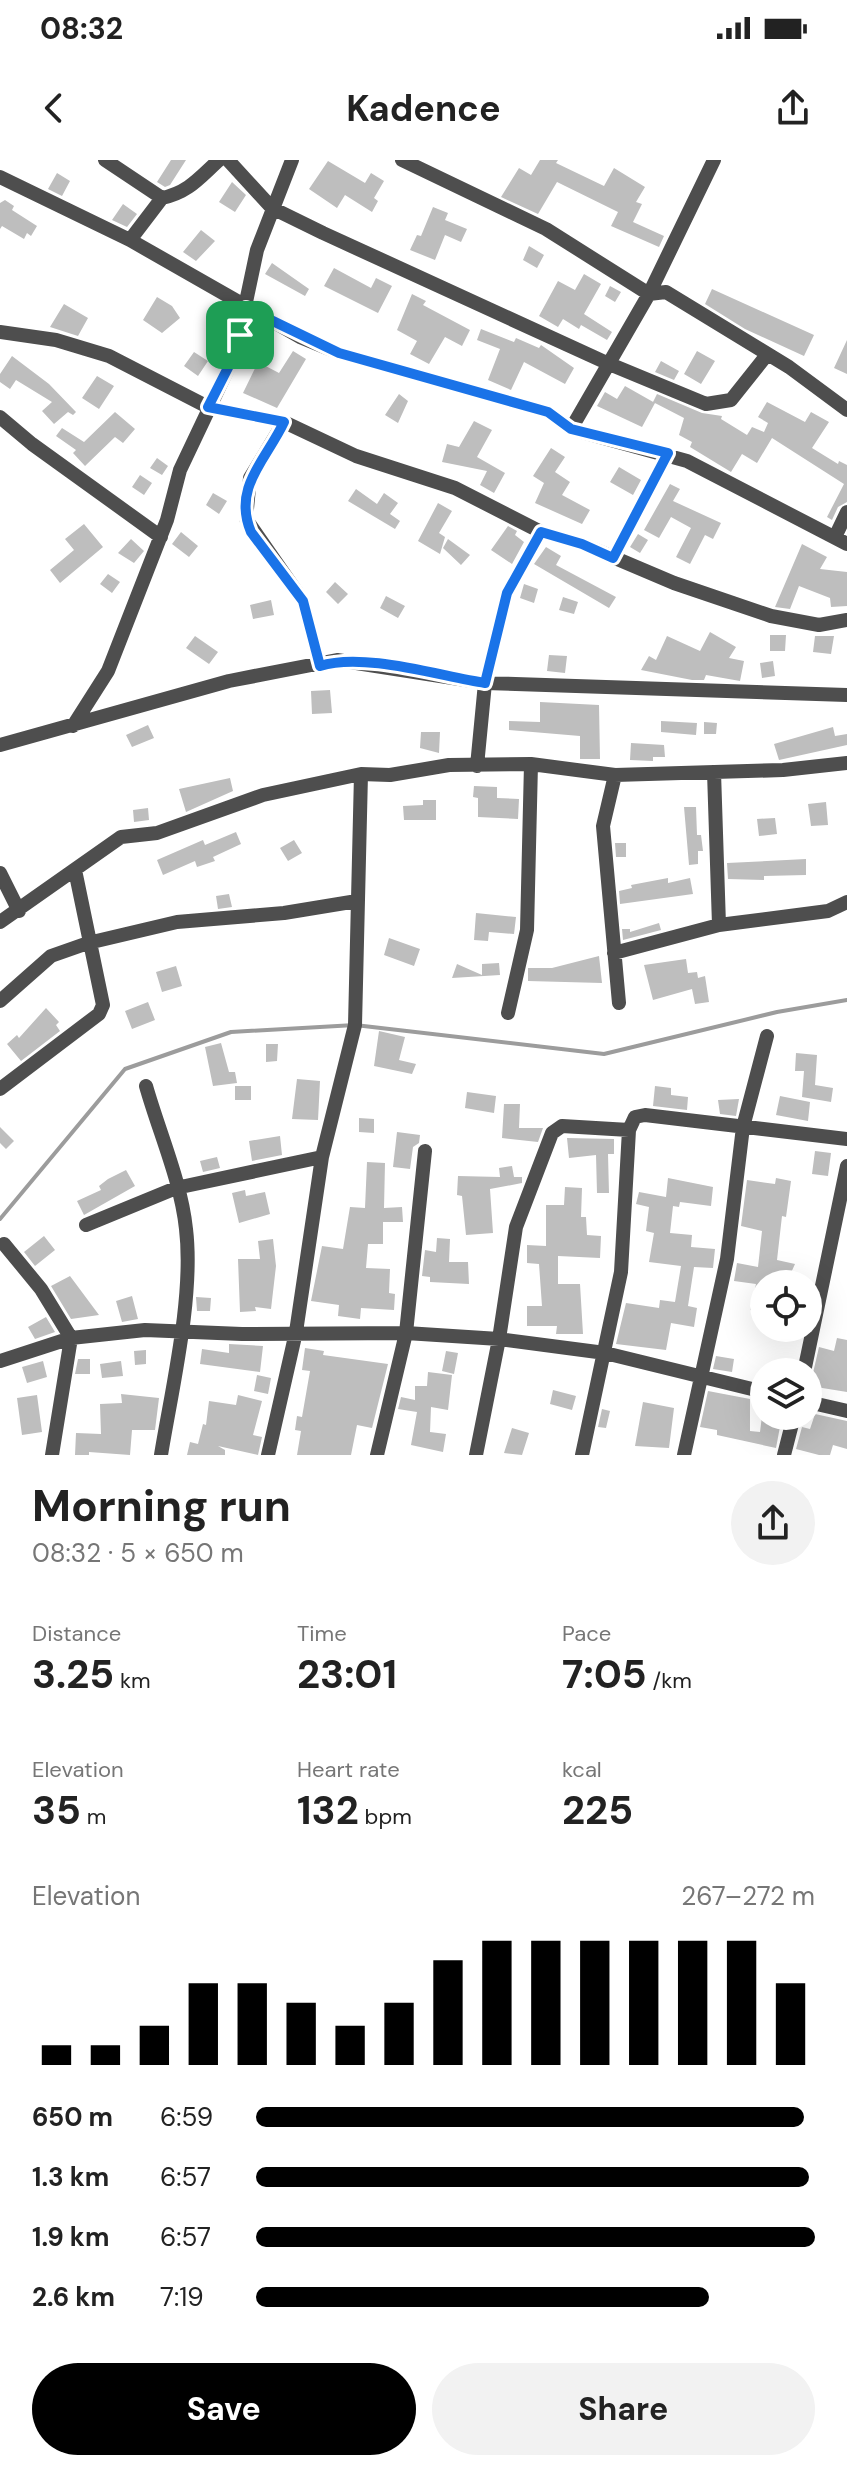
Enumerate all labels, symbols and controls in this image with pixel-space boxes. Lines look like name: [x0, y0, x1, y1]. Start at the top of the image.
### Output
text: 08:32: [40, 9, 123, 48]
text: Kadence: [346, 85, 501, 132]
icon: back: [32, 86, 76, 130]
icon: share: [771, 86, 815, 130]
pin: [206, 301, 274, 369]
icon: arrive: [218, 313, 262, 357]
map controls: [750, 1270, 822, 1430]
button: locate: [750, 1270, 822, 1342]
button: layers: [750, 1358, 822, 1430]
text: Morning run: [32, 1477, 291, 1535]
button: share: [731, 1481, 815, 1565]
text: 08:32 · 5 × 650 m: [32, 1536, 244, 1570]
text: Distance: [32, 1619, 121, 1648]
text: Time: [297, 1619, 347, 1648]
text: Pace: [562, 1619, 611, 1648]
text: 3.25: [32, 1648, 114, 1700]
text: 23:01: [297, 1648, 397, 1700]
text: 7:05: [562, 1648, 647, 1700]
text: km: [114, 1666, 151, 1695]
text: /km: [647, 1666, 692, 1695]
text: Elevation: [32, 1755, 124, 1784]
text: Heart rate: [297, 1755, 400, 1784]
text: kcal: [562, 1755, 602, 1784]
text: 35: [32, 1784, 81, 1836]
text: 132: [297, 1784, 359, 1836]
text: 225: [562, 1784, 633, 1836]
text: m: [81, 1802, 106, 1831]
text: bpm: [359, 1802, 412, 1831]
text: Elevation: [32, 1879, 140, 1913]
text: 267–272 m: [681, 1879, 815, 1913]
text: 650 m: [32, 2100, 113, 2134]
text: 6:59: [160, 2100, 213, 2134]
text: 1.3 km: [32, 2160, 109, 2194]
text: 6:57: [160, 2160, 211, 2194]
text: 1.9 km: [32, 2220, 109, 2254]
text: 6:57: [160, 2220, 211, 2254]
text: 2.6 km: [32, 2280, 115, 2314]
text: 7:19: [160, 2280, 204, 2314]
button: Save: [32, 2363, 416, 2455]
button: Share: [432, 2363, 815, 2455]

